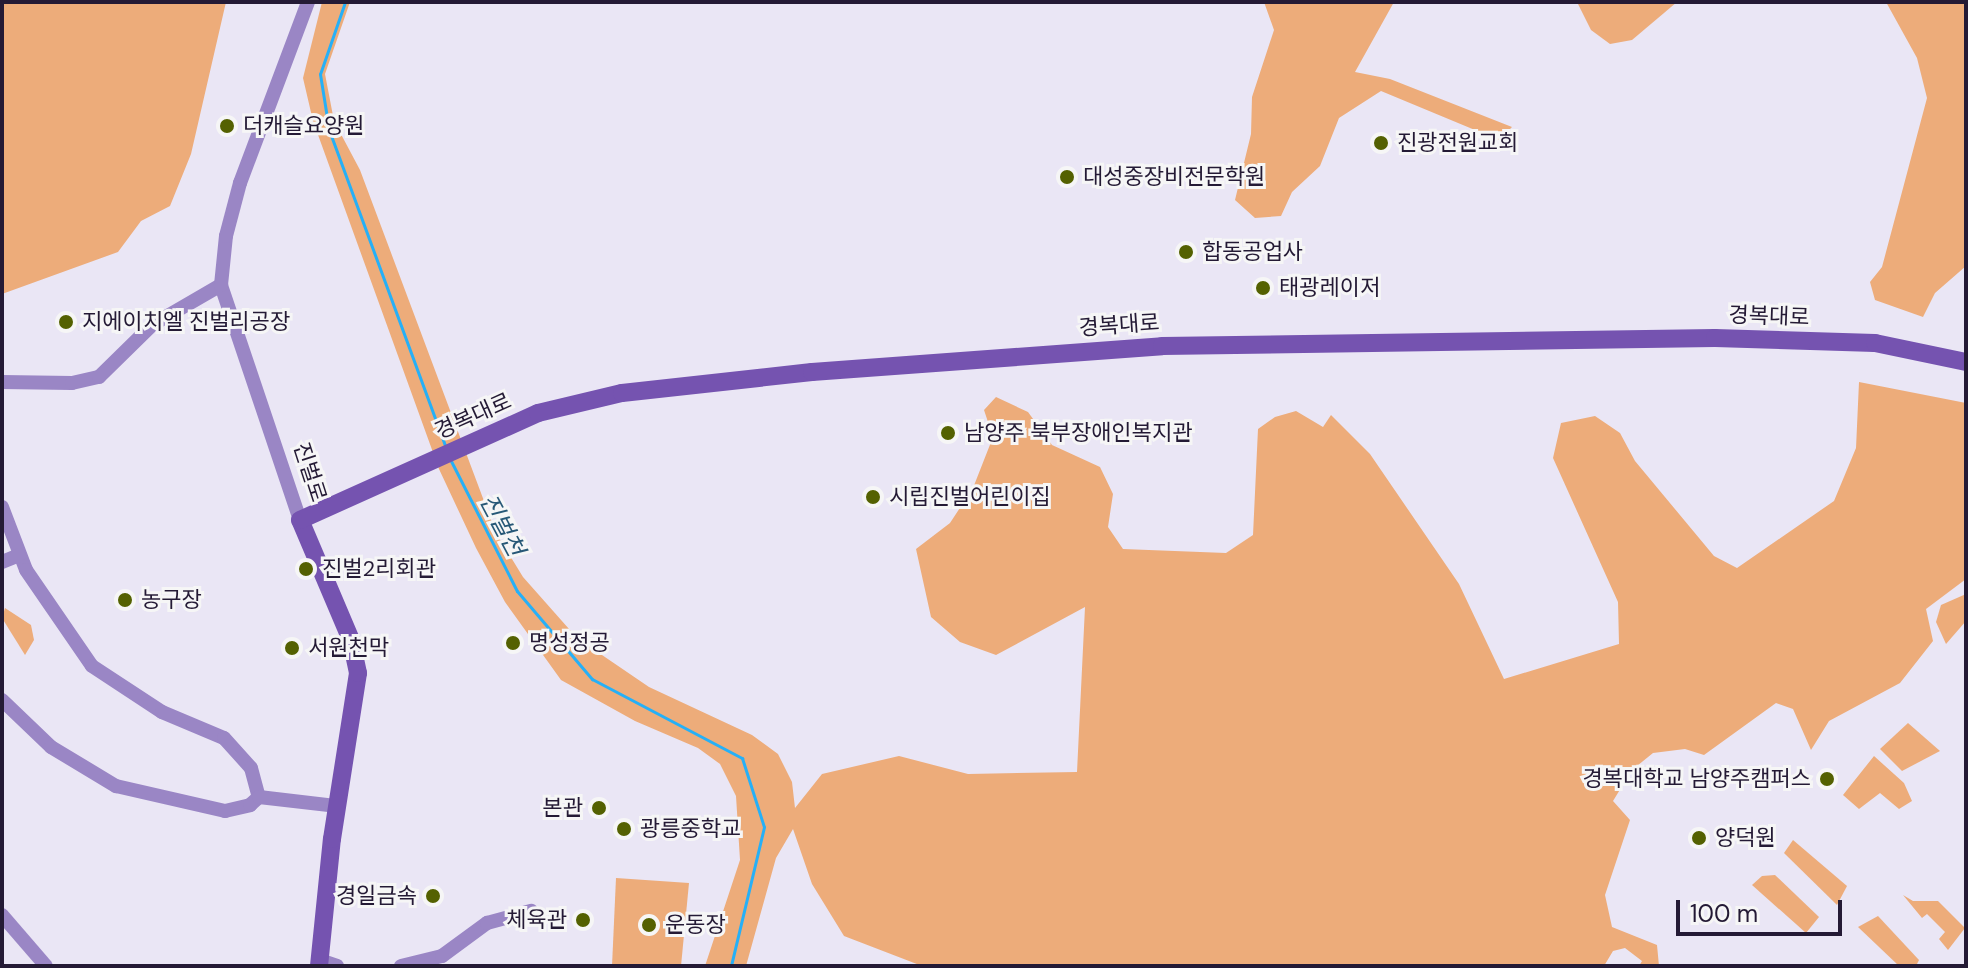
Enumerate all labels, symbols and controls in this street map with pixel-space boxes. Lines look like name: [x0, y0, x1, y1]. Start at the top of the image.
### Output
place label: 더캐슬요양원: [243, 113, 364, 139]
marker: 더캐슬요양원: [218, 117, 236, 135]
place label: 진광전원교회: [1397, 130, 1518, 156]
marker: 진광전원교회: [1372, 134, 1390, 152]
place label: 대성중장비전문학원: [1083, 164, 1265, 190]
marker: 대성중장비전문학원: [1058, 168, 1076, 186]
place label: 합동공업사: [1202, 239, 1303, 265]
marker: 합동공업사: [1177, 243, 1195, 261]
place label: 태광레이저: [1279, 275, 1380, 301]
marker: 태광레이저: [1254, 279, 1272, 297]
street label: 경복대로: [1728, 301, 1810, 331]
place label: 지에이치엘 진벌리공장: [82, 309, 290, 335]
street label: 경복대로: [1078, 309, 1160, 341]
marker: 지에이치엘 진벌리공장: [57, 313, 75, 331]
street label: 경복대로: [431, 387, 515, 445]
place label: 남양주 북부장애인복지관: [964, 420, 1192, 446]
marker: 남양주 북부장애인복지관: [939, 424, 957, 442]
street label: 진벌로: [288, 439, 332, 505]
place label: 시립진벌어린이집: [889, 484, 1051, 510]
marker: 시립진벌어린이집: [864, 488, 882, 506]
water label: 진벌천: [474, 489, 530, 561]
place label: 진벌2리회관: [322, 556, 436, 582]
marker: 진벌2리회관: [297, 560, 315, 578]
place label: 농구장: [141, 587, 202, 613]
marker: 농구장: [116, 591, 134, 609]
place label: 명성정공: [529, 630, 610, 656]
marker: 명성정공: [504, 634, 522, 652]
place label: 서원천막: [308, 635, 389, 661]
marker: 서원천막: [283, 639, 301, 657]
place label: 경복대학교 남양주캠퍼스: [1583, 766, 1811, 792]
marker: 경복대학교 남양주캠퍼스: [1818, 770, 1836, 788]
place label: 본관: [543, 795, 583, 821]
marker: 본관: [590, 799, 608, 817]
place label: 광릉중학교: [640, 816, 741, 842]
marker: 광릉중학교: [615, 820, 633, 838]
place label: 양덕원: [1715, 825, 1776, 851]
marker: 양덕원: [1690, 829, 1708, 847]
place label: 경일금속: [336, 883, 417, 909]
scale bar: [1680, 884, 1846, 934]
marker: 경일금속: [424, 887, 442, 905]
text: 100 m: [1690, 898, 1758, 929]
place label: 체육관: [506, 907, 567, 933]
marker: 체육관: [574, 911, 592, 929]
place label: 운동장: [665, 912, 726, 938]
marker: 운동장: [640, 916, 658, 934]

